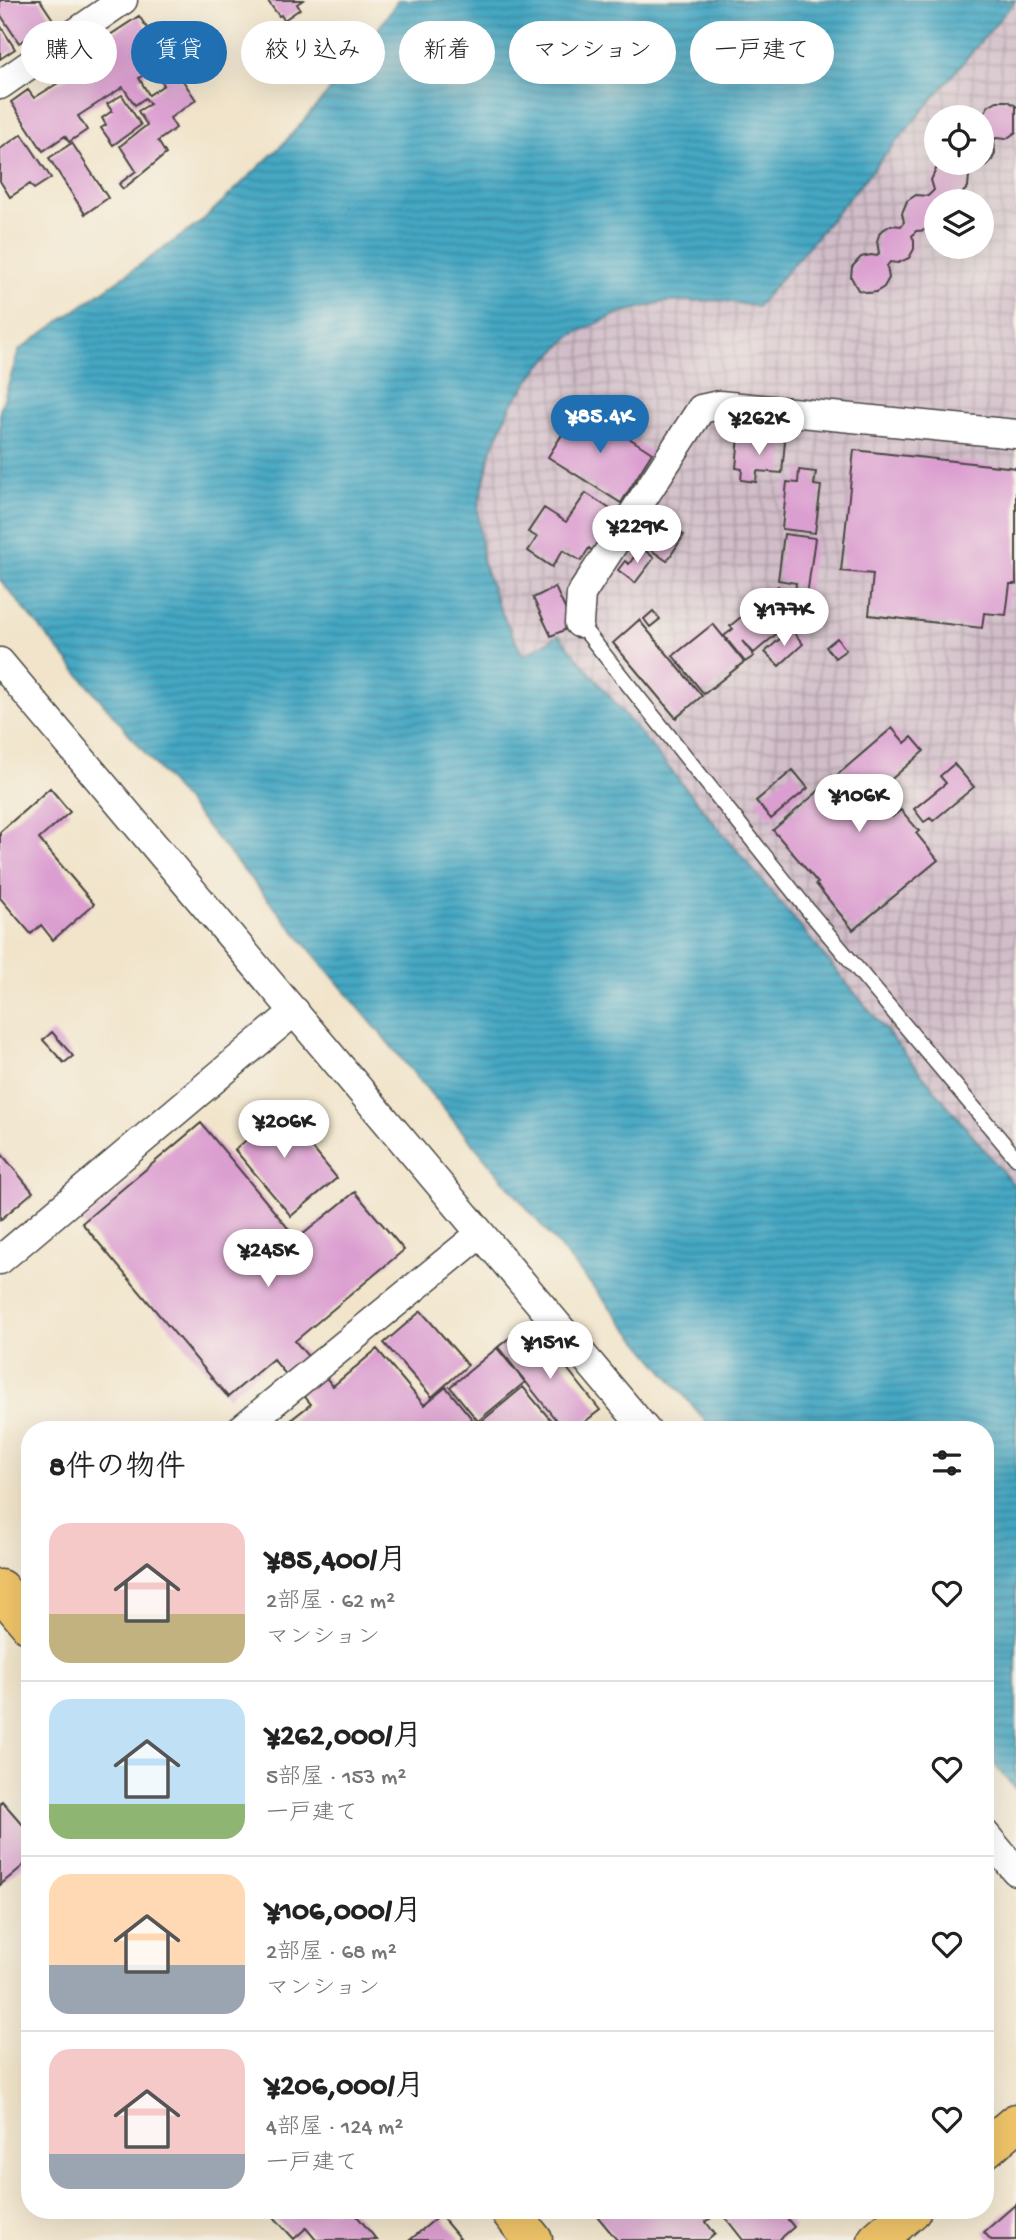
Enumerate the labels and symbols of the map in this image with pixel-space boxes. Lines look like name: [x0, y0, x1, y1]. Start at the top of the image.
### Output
pin: ¥85.4K: [543, 396, 657, 455]
pin: ¥262K: [710, 398, 808, 457]
pin: ¥229K: [588, 505, 686, 565]
pin: ¥177K: [735, 588, 833, 648]
pin: ¥106K: [810, 774, 908, 834]
pin: ¥206K: [235, 1100, 333, 1160]
pin: ¥245K: [219, 1230, 317, 1289]
pin: ¥151K: [501, 1322, 599, 1381]

